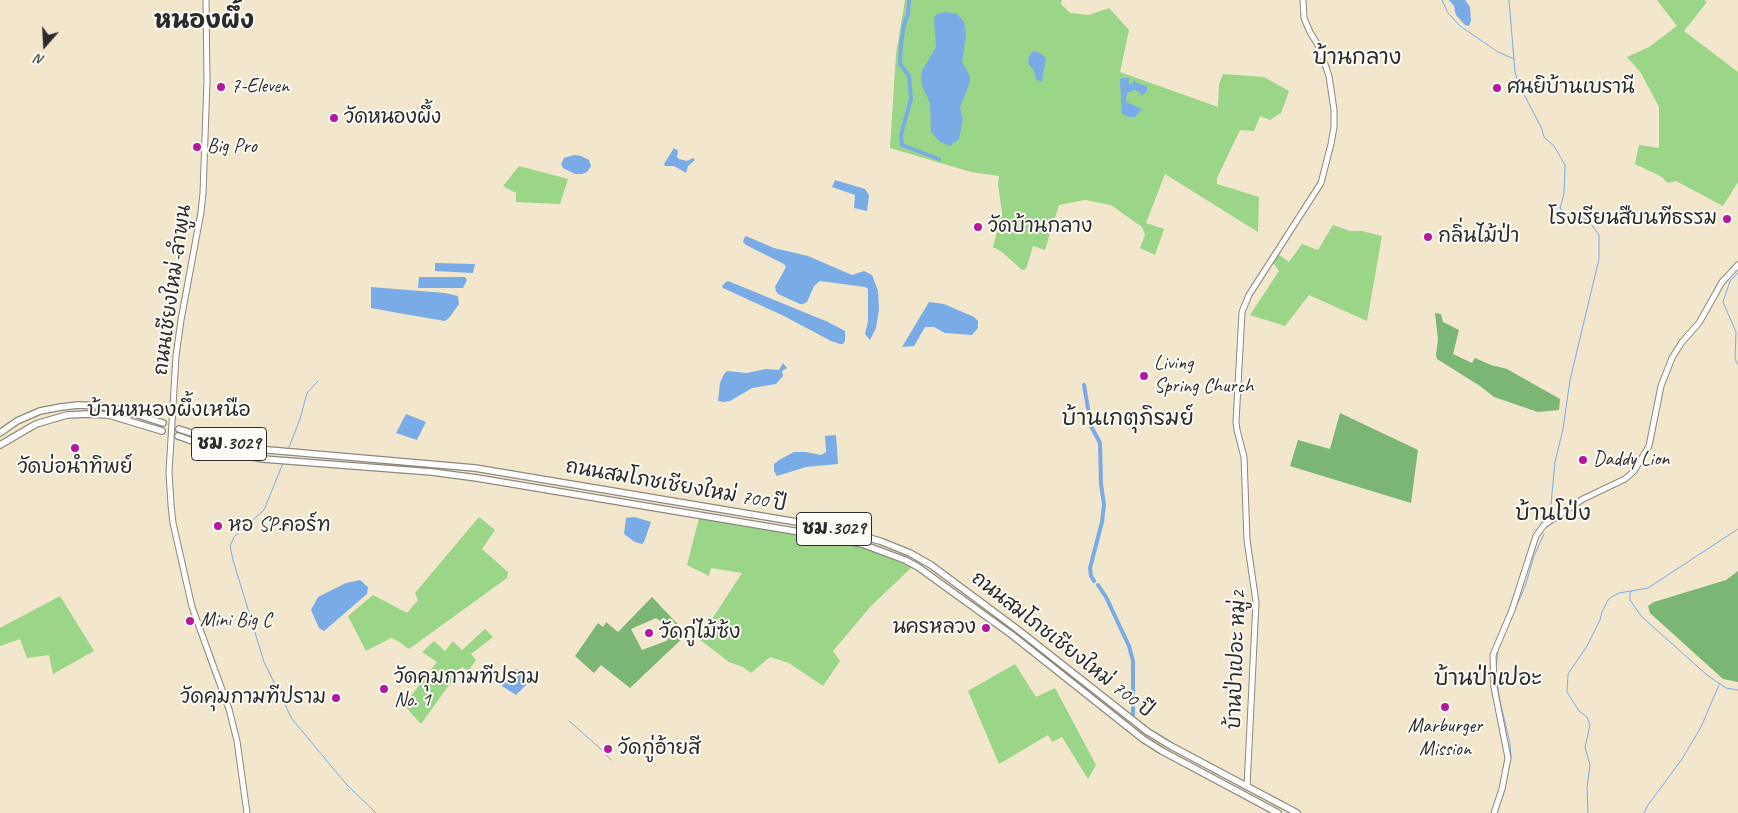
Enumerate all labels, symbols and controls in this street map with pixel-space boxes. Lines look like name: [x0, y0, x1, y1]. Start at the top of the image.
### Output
district label: หนองผึ้ง: [154, 6, 254, 36]
north arrow: [20, 20, 70, 70]
district label: บ้านกลาง: [1313, 45, 1401, 71]
text: N: [33, 50, 47, 69]
place label: 7-Eleven: [231, 75, 289, 99]
place label: ศนยิบ้านเบรานี: [1507, 76, 1634, 100]
marker: 7-Eleven: [215, 81, 227, 93]
marker: ศนยิบ้านเบรานี: [1491, 82, 1503, 94]
place label: วัดหนองผึ้ง: [344, 106, 441, 130]
marker: วัดหนองผึ้ง: [328, 112, 340, 124]
place label: Big Pro: [207, 135, 257, 159]
marker: Big Pro: [191, 141, 203, 153]
street label: ถนนเชียงใหม่-ลำพูน: [149, 203, 197, 377]
place label: โรงเรียนสืบนทีธรรม: [1548, 207, 1717, 231]
marker: โรงเรียนสืบนทีธรรม: [1721, 213, 1733, 225]
place label: วัดบ้านกลาง: [988, 215, 1092, 239]
marker: วัดบ้านกลาง: [972, 221, 984, 233]
place label: กลิ่นไม้ป่า: [1438, 225, 1519, 249]
marker: กลิ่นไม้ป่า: [1422, 231, 1434, 243]
place label: Living Spring Church: [1154, 352, 1253, 399]
marker: Living Spring Church: [1138, 370, 1150, 382]
district label: บ้านหนองผึ้งเหนือ: [87, 397, 251, 423]
district label: บ้านเกตุภิรมย์: [1062, 406, 1194, 432]
road number: ชม.3029: [192, 428, 266, 460]
marker: วัดบ่อนำทิพย์: [69, 442, 81, 454]
place label: Daddy Lion: [1593, 448, 1669, 472]
marker: Daddy Lion: [1577, 454, 1589, 466]
street label: ถนนสมโภชเชียงใหม่ 700 ปี: [564, 455, 788, 517]
place label: วัดบ่อนำทิพย์: [17, 456, 133, 480]
district label: บ้านโป่ง: [1515, 501, 1591, 527]
road number: ชม.3029: [796, 512, 872, 546]
place label: หอ SP.คอร์ท: [228, 514, 331, 538]
marker: หอ SP.คอร์ท: [212, 520, 224, 532]
street label: ถนนสมโภชเชียงใหม่ 700 ปี: [966, 567, 1158, 723]
street label: บ้านป่าเปอะ หมู่2: [1223, 590, 1251, 730]
place label: Mini Big C: [200, 609, 272, 633]
marker: Mini Big C: [184, 615, 196, 627]
place label: นครหลวง: [893, 616, 976, 640]
place label: วัดกู่ไม้ซ้ง: [659, 621, 741, 645]
marker: นครหลวง: [980, 622, 992, 634]
marker: วัดกู่ไม้ซ้ง: [643, 627, 655, 639]
place label: วัดคุมกามทีปราม No. 1: [394, 666, 540, 713]
district label: บ้านป่าเปอะ: [1434, 666, 1542, 692]
marker: วัดคุมกามทีปราม No. 1: [378, 683, 390, 695]
place label: วัดคุมกามทีปราม: [180, 686, 326, 710]
marker: วัดคุมกามทีปราม: [330, 692, 342, 704]
marker: Marburger Mission: [1439, 701, 1451, 713]
place label: Marburger Mission: [1408, 715, 1482, 762]
place label: วัดกู่อ้ายสี: [618, 737, 700, 761]
marker: วัดกู่อ้ายสี: [602, 743, 614, 755]

